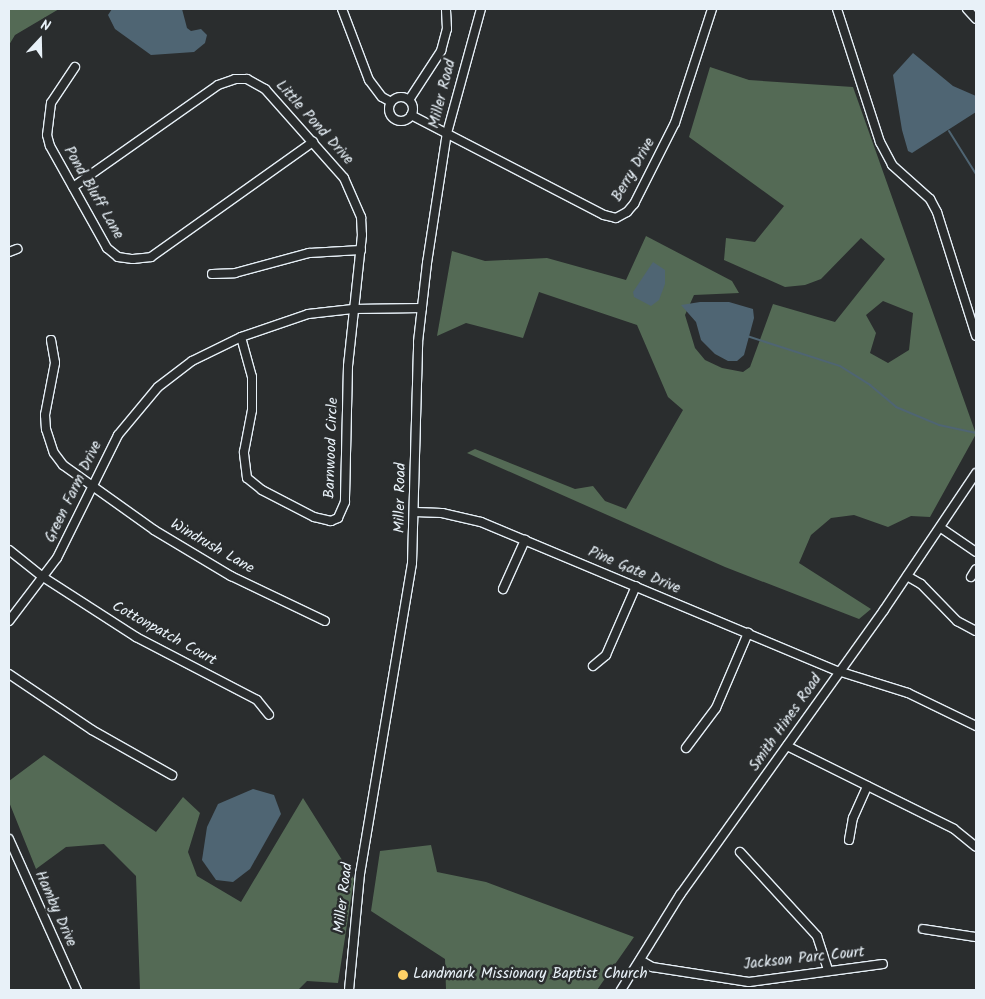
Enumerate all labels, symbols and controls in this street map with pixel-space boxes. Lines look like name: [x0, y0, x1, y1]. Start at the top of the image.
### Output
text: N: [37, 14, 53, 38]
north arrow: [15, 15, 65, 65]
street label: Miller Road: [426, 58, 460, 130]
street label: Little Pond Drive: [271, 77, 357, 169]
street label: Berry Drive: [609, 135, 659, 205]
street label: Pond Bluff Lane: [59, 143, 127, 243]
street label: Barnwood Circle: [321, 397, 343, 499]
street label: Green Farm Drive: [42, 438, 106, 546]
street label: Miller Road: [391, 463, 411, 533]
street label: Windrush Lane: [167, 516, 257, 578]
street label: Pine Gate Drive: [585, 543, 683, 599]
street label: Cottonpatch Court: [109, 598, 219, 670]
street label: Smith Hines Road: [746, 671, 826, 775]
street label: Miller Road: [331, 862, 357, 934]
street label: Hamby Drive: [30, 868, 80, 950]
street label: Jackson Parc Court: [743, 944, 865, 974]
place label: Landmark Missionary Baptist Church: [413, 966, 648, 984]
marker: Landmark Missionary Baptist Church: [397, 969, 409, 981]

